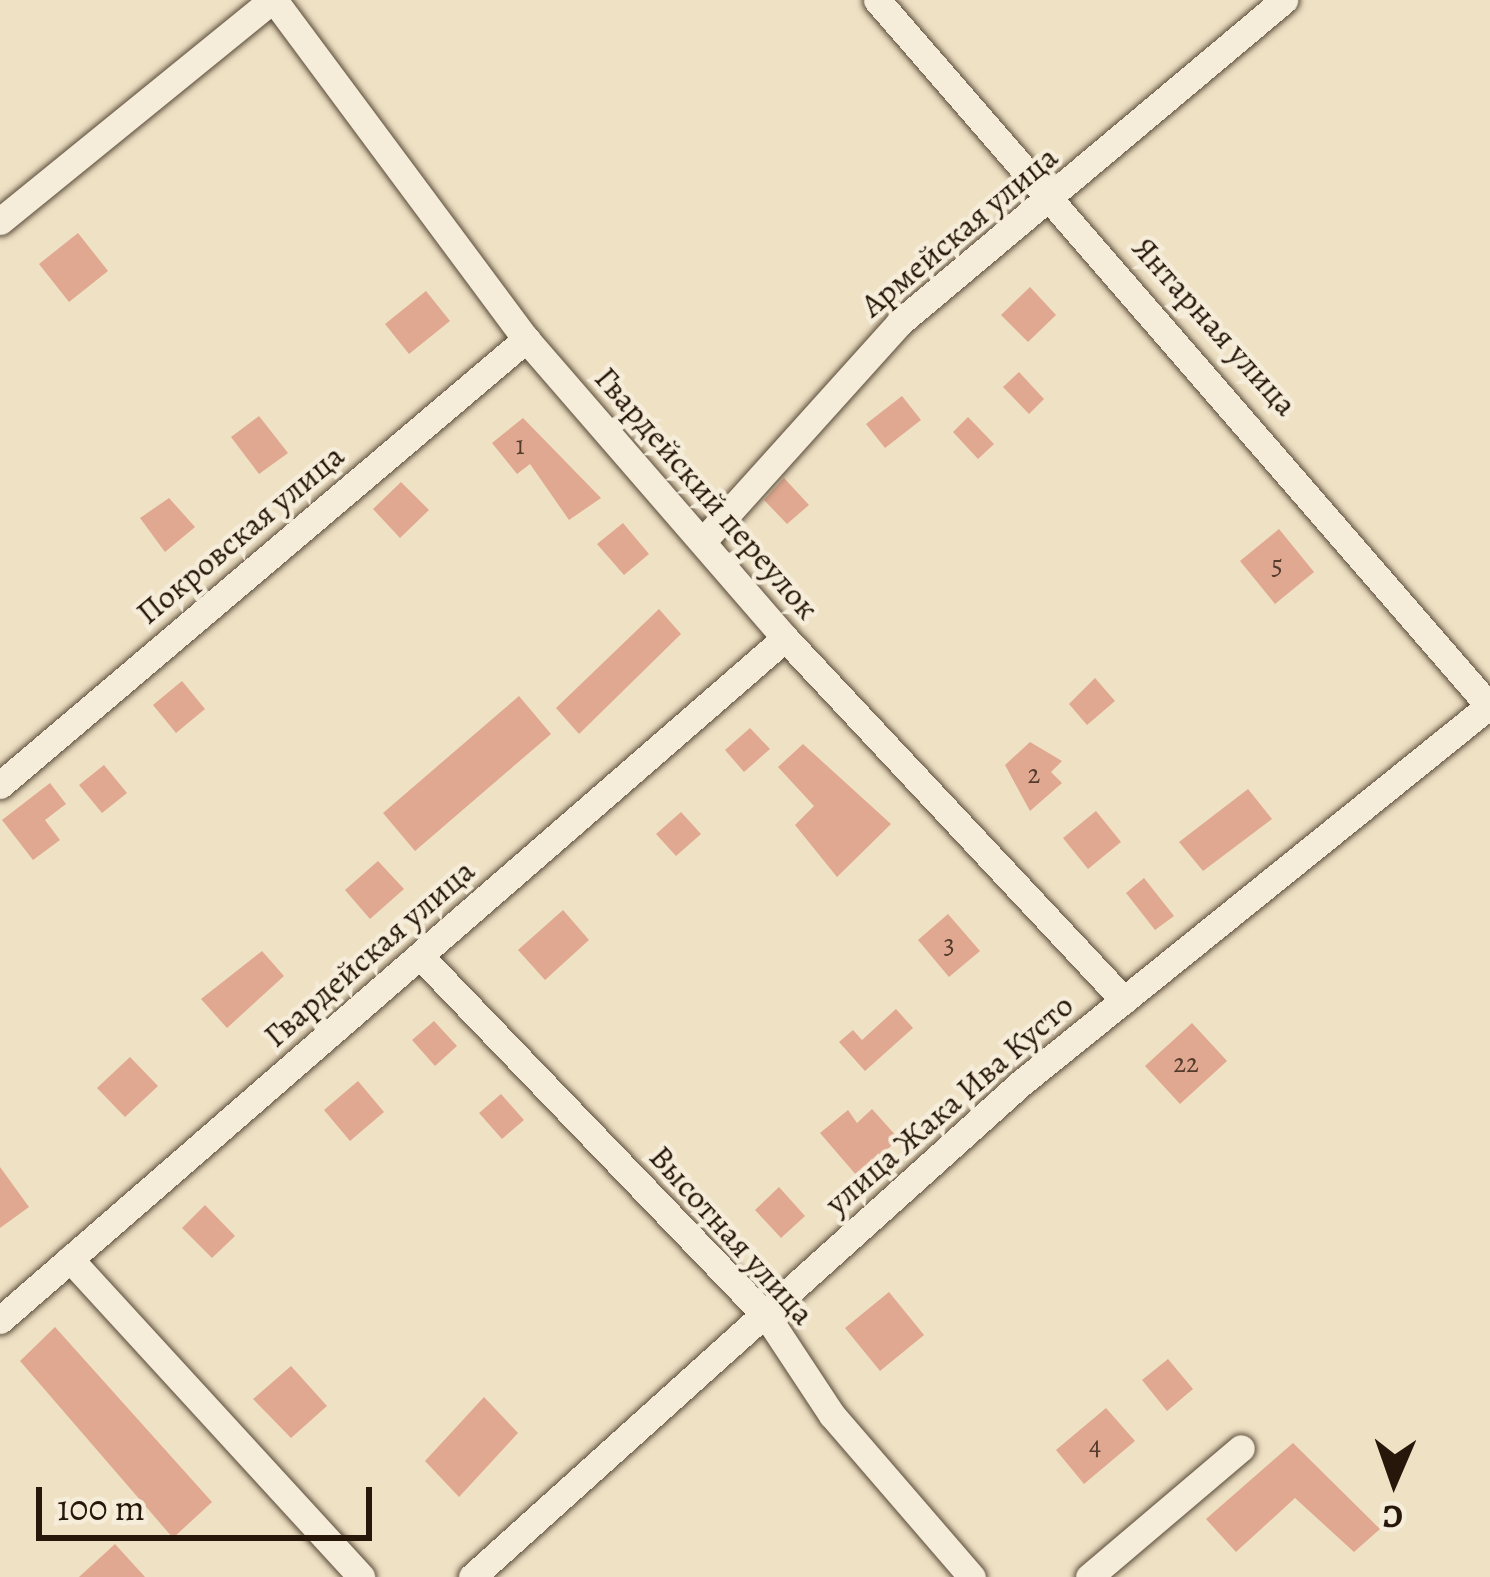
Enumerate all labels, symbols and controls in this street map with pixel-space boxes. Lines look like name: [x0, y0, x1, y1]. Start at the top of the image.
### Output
street label: Армейская улица: [852, 137, 1066, 325]
street label: Янтарная улица: [1124, 228, 1306, 424]
street label: Гвардейский переулок: [587, 359, 827, 627]
house number: 1: [515, 430, 525, 462]
street label: Покровская улица: [128, 436, 352, 632]
house number: 5: [1271, 550, 1283, 582]
house number: 2: [1028, 759, 1040, 791]
street label: Гвардейская улица: [255, 851, 483, 1055]
house number: 3: [943, 929, 955, 961]
street label: улица Жака Ива Кусто: [817, 985, 1081, 1223]
house number: 22: [1173, 1048, 1199, 1080]
street label: Высотная улица: [641, 1137, 823, 1333]
north arrow: [1334, 1421, 1454, 1541]
house number: 4: [1089, 1430, 1101, 1462]
scale bar: [42, 1463, 378, 1537]
text: 100 m: [57, 1483, 145, 1532]
text: С: [1382, 1495, 1404, 1540]

